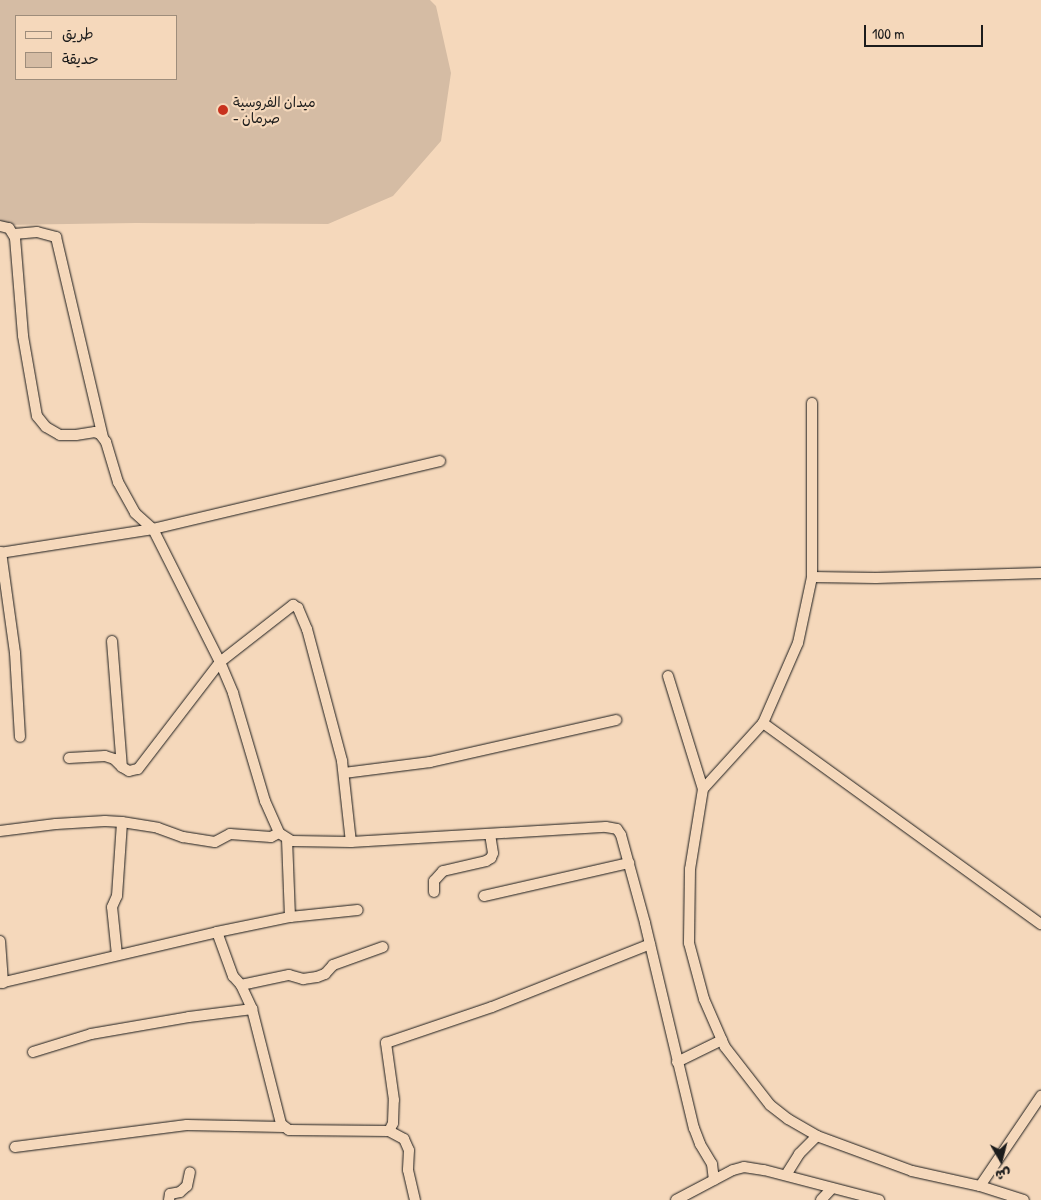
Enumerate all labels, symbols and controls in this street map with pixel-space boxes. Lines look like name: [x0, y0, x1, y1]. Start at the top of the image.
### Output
legend: [15, 15, 178, 80]
scale bar: [866, 15, 985, 47]
text: طريق: [62, 23, 94, 44]
text: 100 m: [872, 23, 905, 44]
text: حديقة: [62, 48, 99, 69]
place label: ميدان الفروسية - صرمان: [233, 94, 316, 126]
marker: ميدان الفروسية - صرمان: [217, 104, 229, 116]
north arrow: [976, 1135, 1026, 1185]
text: ش: [994, 1165, 1012, 1186]

